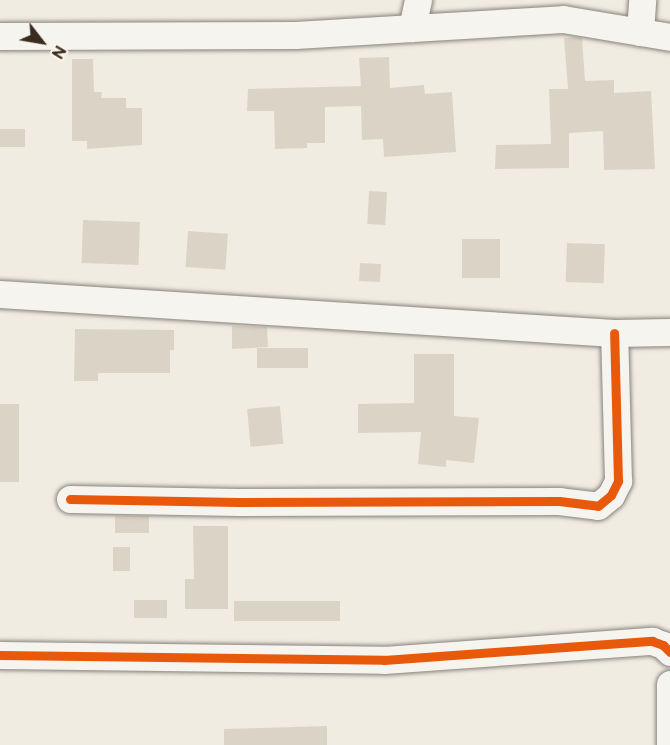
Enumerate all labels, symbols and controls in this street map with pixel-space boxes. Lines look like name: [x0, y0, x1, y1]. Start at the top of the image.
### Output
north arrow: [12, 12, 72, 72]
text: N: [47, 41, 69, 62]

